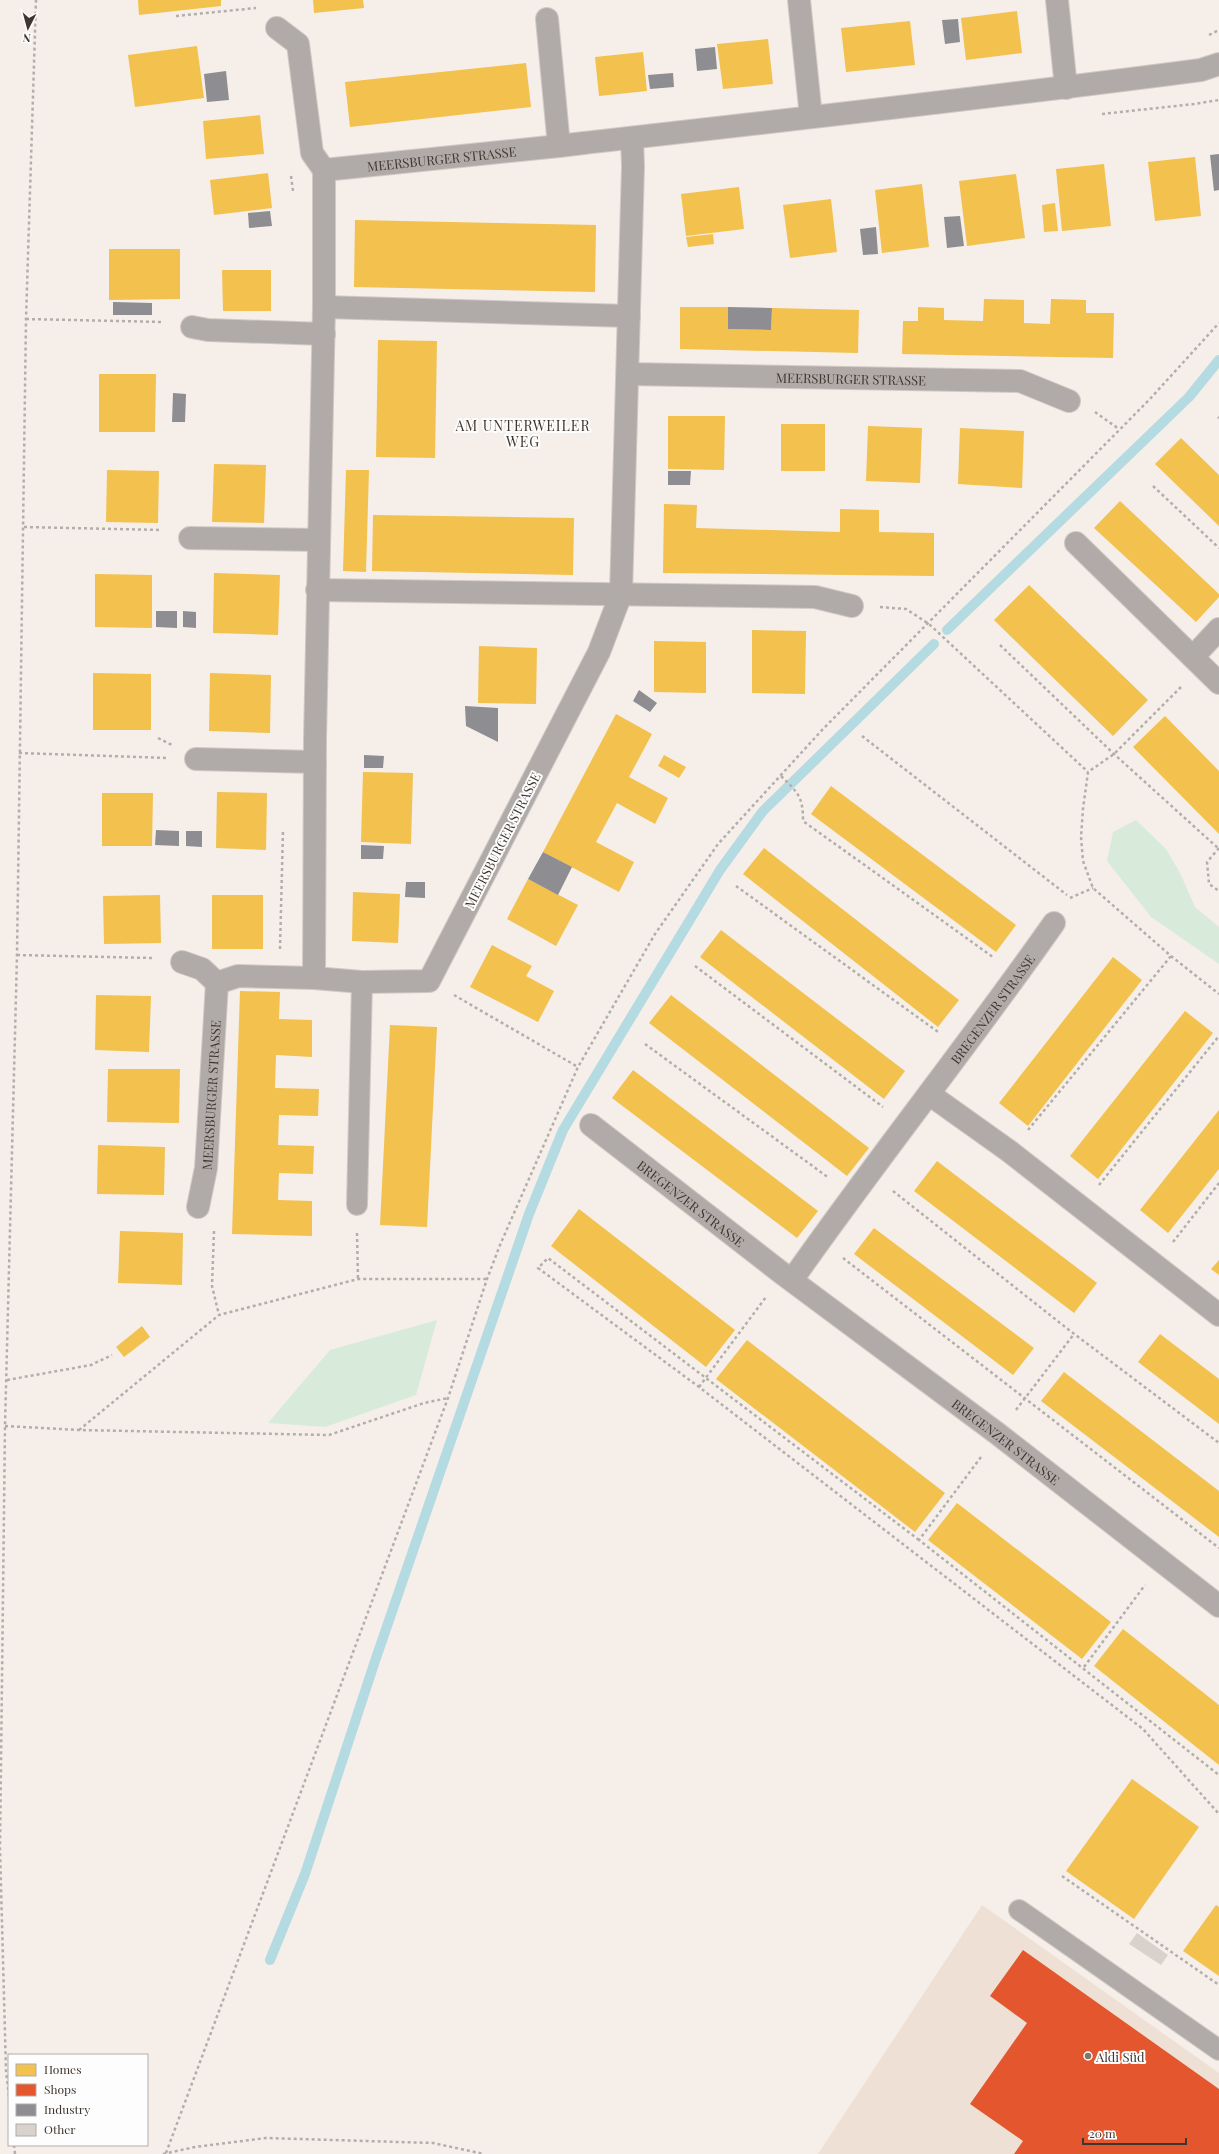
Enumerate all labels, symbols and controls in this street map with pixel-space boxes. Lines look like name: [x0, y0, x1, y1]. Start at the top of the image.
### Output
north arrow: [8, 8, 48, 48]
text: N: [22, 31, 32, 46]
street label: MEERSBURGER STRASSE: [366, 142, 517, 174]
street label: MEERSBURGER STRASSE: [776, 368, 926, 388]
district label: AM UNTERWEILER WEG: [455, 416, 590, 451]
street label: MEERSBURGER STRASSE: [460, 769, 544, 911]
street label: BREGENZER STRASSE: [946, 951, 1038, 1067]
street label: MEERSBURGER STRASSE: [197, 1019, 223, 1170]
street label: BREGENZER STRASSE: [634, 1156, 749, 1250]
street label: BREGENZER STRASSE: [949, 1394, 1064, 1488]
place label: Aldi Süd: [1095, 2048, 1145, 2065]
marker: Aldi Süd: [1083, 2051, 1093, 2061]
legend: [8, 2054, 148, 2146]
text: Homes: [44, 2061, 82, 2077]
text: Shops: [44, 2081, 76, 2097]
text: Industry: [44, 2101, 90, 2117]
scale bar: [1083, 2120, 1186, 2146]
text: Other: [44, 2121, 76, 2137]
text: 20 m: [1089, 2125, 1116, 2141]

